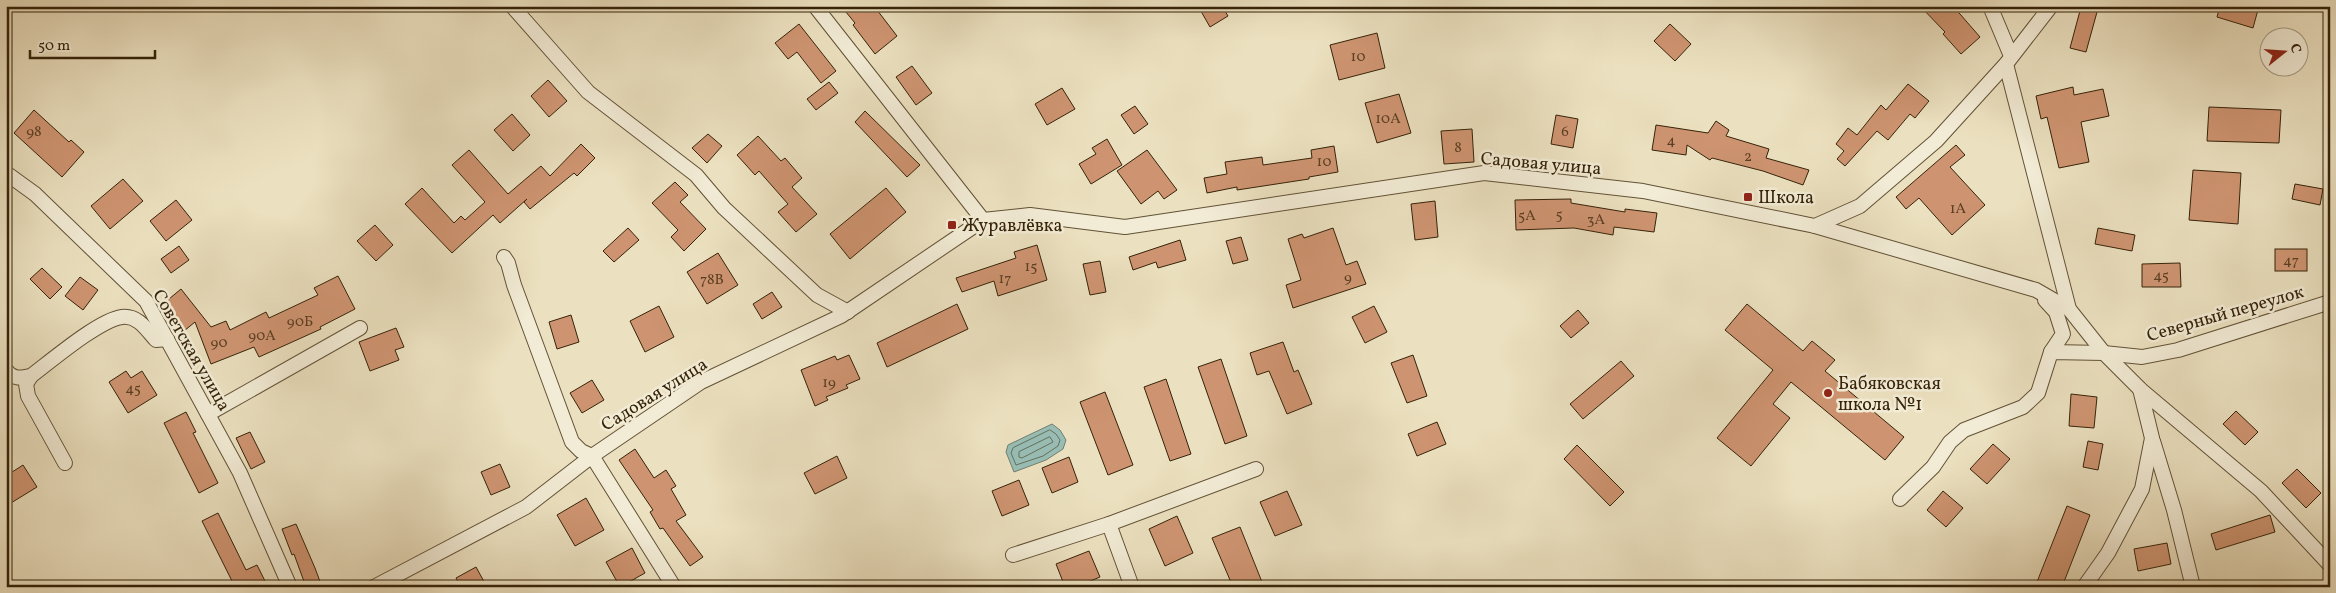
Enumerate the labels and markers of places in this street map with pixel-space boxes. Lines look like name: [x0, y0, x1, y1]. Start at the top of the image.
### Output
place label: Школа: [1758, 186, 1814, 211]
marker: Школа: [1742, 191, 1754, 203]
place label: Журавлёвка: [962, 214, 1062, 239]
marker: Журавлёвка: [946, 219, 958, 231]
place label: Бабяковская школа №1: [1838, 372, 1941, 418]
marker: Бабяковская школа №1: [1822, 387, 1834, 399]

